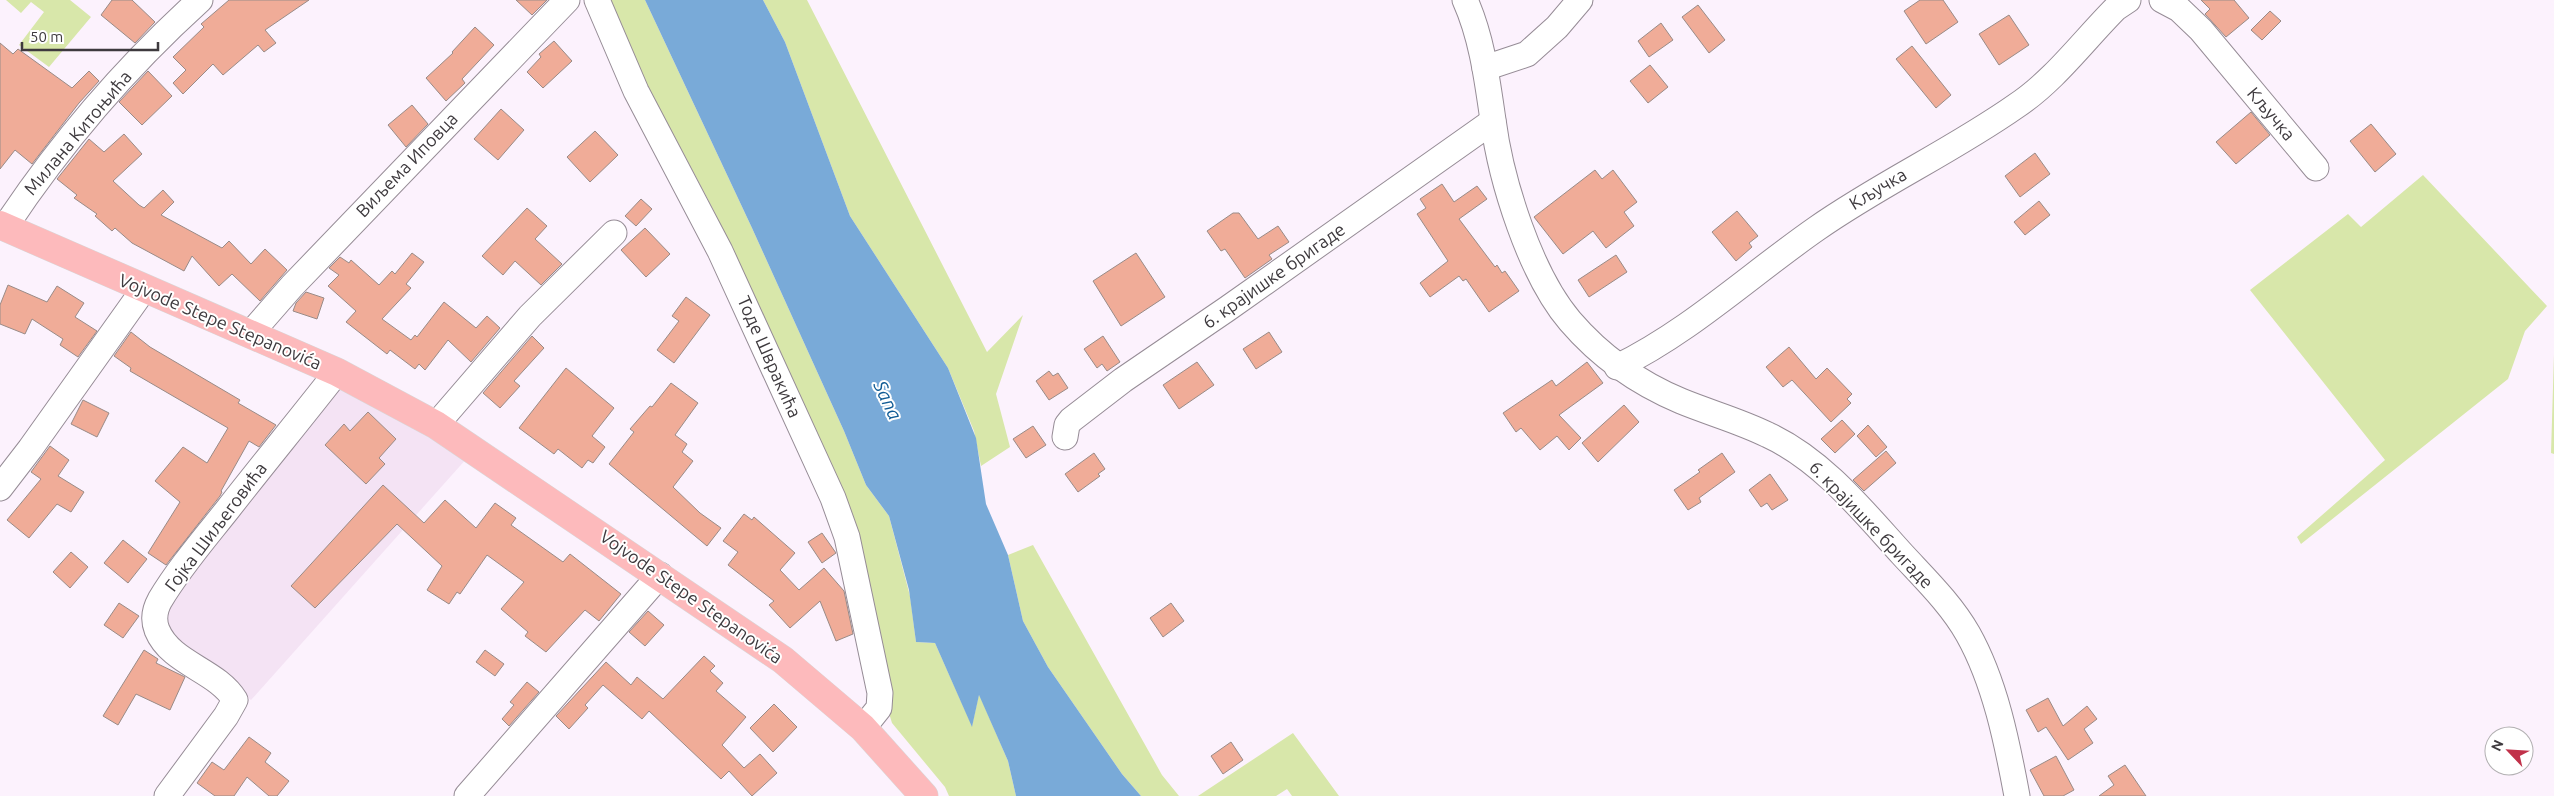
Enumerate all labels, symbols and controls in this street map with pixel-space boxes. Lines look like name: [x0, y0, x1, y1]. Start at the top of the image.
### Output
scale bar: [22, 20, 159, 52]
text: 50 m: [30, 28, 63, 45]
street label: Милана Китоњића: [20, 66, 135, 198]
street label: Кључка: [2244, 83, 2300, 144]
street label: Виљема Иповца: [351, 108, 461, 221]
street label: Кључка: [1845, 163, 1910, 213]
street label: 6. крајишке бригаде: [1198, 218, 1348, 332]
street label: Vojvode Stepe Stepanovića: [116, 269, 325, 373]
street label: Тоде Швракића: [734, 293, 806, 420]
water label: Sana: [869, 376, 907, 423]
street label: 6. крајишке бригаде: [1806, 457, 1938, 592]
street label: Гојка Шиљеговића: [160, 458, 270, 595]
street label: Vojvode Stepe Stepanovića: [596, 525, 787, 667]
north arrow: [2484, 726, 2534, 776]
text: N: [2488, 737, 2507, 754]

